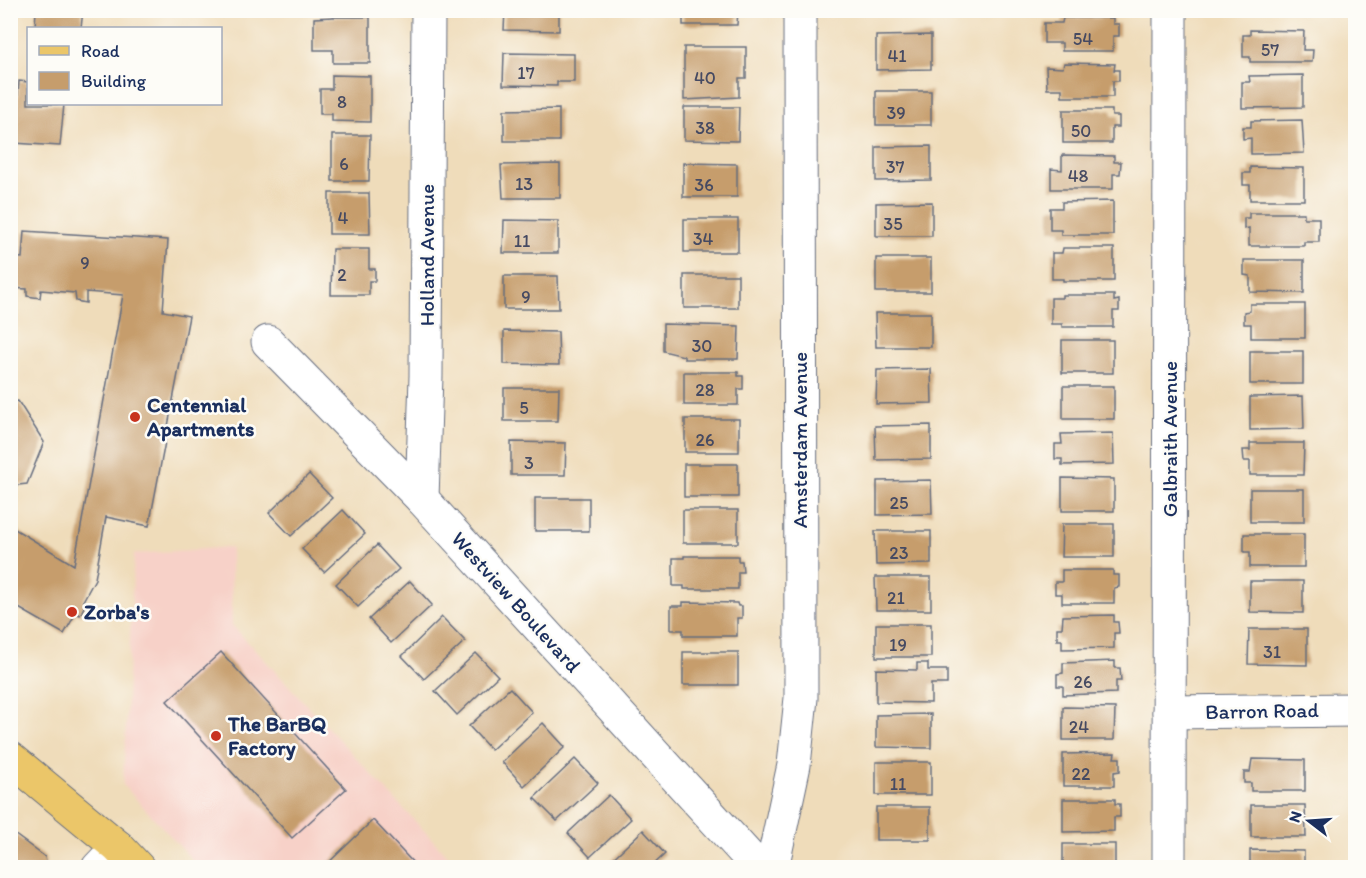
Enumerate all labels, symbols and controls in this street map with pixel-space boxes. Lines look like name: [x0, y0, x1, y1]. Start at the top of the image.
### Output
legend: [27, 27, 222, 105]
house number: 54: [1073, 28, 1093, 50]
house number: 57: [1261, 39, 1279, 61]
text: Road: [81, 40, 120, 62]
house number: 41: [887, 45, 907, 67]
house number: 17: [517, 62, 535, 84]
house number: 40: [694, 67, 716, 89]
text: Building: [81, 70, 147, 92]
house number: 8: [337, 91, 347, 113]
house number: 39: [886, 102, 906, 124]
house number: 38: [695, 117, 715, 139]
house number: 50: [1071, 120, 1091, 142]
house number: 6: [339, 153, 349, 175]
house number: 37: [886, 156, 904, 178]
house number: 48: [1068, 165, 1088, 187]
house number: 13: [515, 173, 533, 195]
house number: 36: [694, 174, 714, 196]
street label: Holland Avenue: [414, 184, 439, 326]
house number: 4: [338, 207, 349, 229]
house number: 35: [883, 213, 903, 235]
house number: 34: [693, 228, 713, 250]
house number: 11: [514, 230, 530, 252]
house number: 9: [80, 252, 90, 274]
house number: 2: [337, 264, 347, 286]
house number: 9: [521, 286, 531, 308]
house number: 30: [692, 335, 712, 357]
street label: Amsterdam Avenue: [787, 352, 812, 528]
street label: Galbraith Avenue: [1157, 361, 1182, 517]
house number: 28: [695, 379, 715, 401]
place label: Centennial Apartments: [146, 392, 254, 442]
house number: 5: [519, 397, 529, 419]
marker: Centennial Apartments: [128, 410, 142, 424]
house number: 26: [696, 429, 715, 451]
house number: 3: [524, 452, 534, 474]
house number: 25: [890, 492, 908, 514]
street label: Westview Boulevard: [447, 526, 586, 677]
house number: 23: [889, 542, 909, 564]
house number: 21: [887, 587, 905, 609]
place label: Zorba's: [84, 599, 150, 624]
marker: Zorba's: [65, 605, 79, 619]
house number: 19: [889, 634, 907, 656]
house number: 31: [1263, 641, 1281, 663]
house number: 26: [1074, 671, 1093, 693]
street label: Barron Road: [1205, 697, 1320, 724]
place label: The BarBQ Factory: [227, 711, 326, 761]
house number: 24: [1069, 716, 1089, 738]
marker: The BarBQ Factory: [209, 729, 223, 743]
house number: 22: [1072, 763, 1091, 785]
house number: 11: [890, 773, 906, 795]
north arrow: [1279, 791, 1339, 851]
text: N: [1284, 809, 1306, 825]

